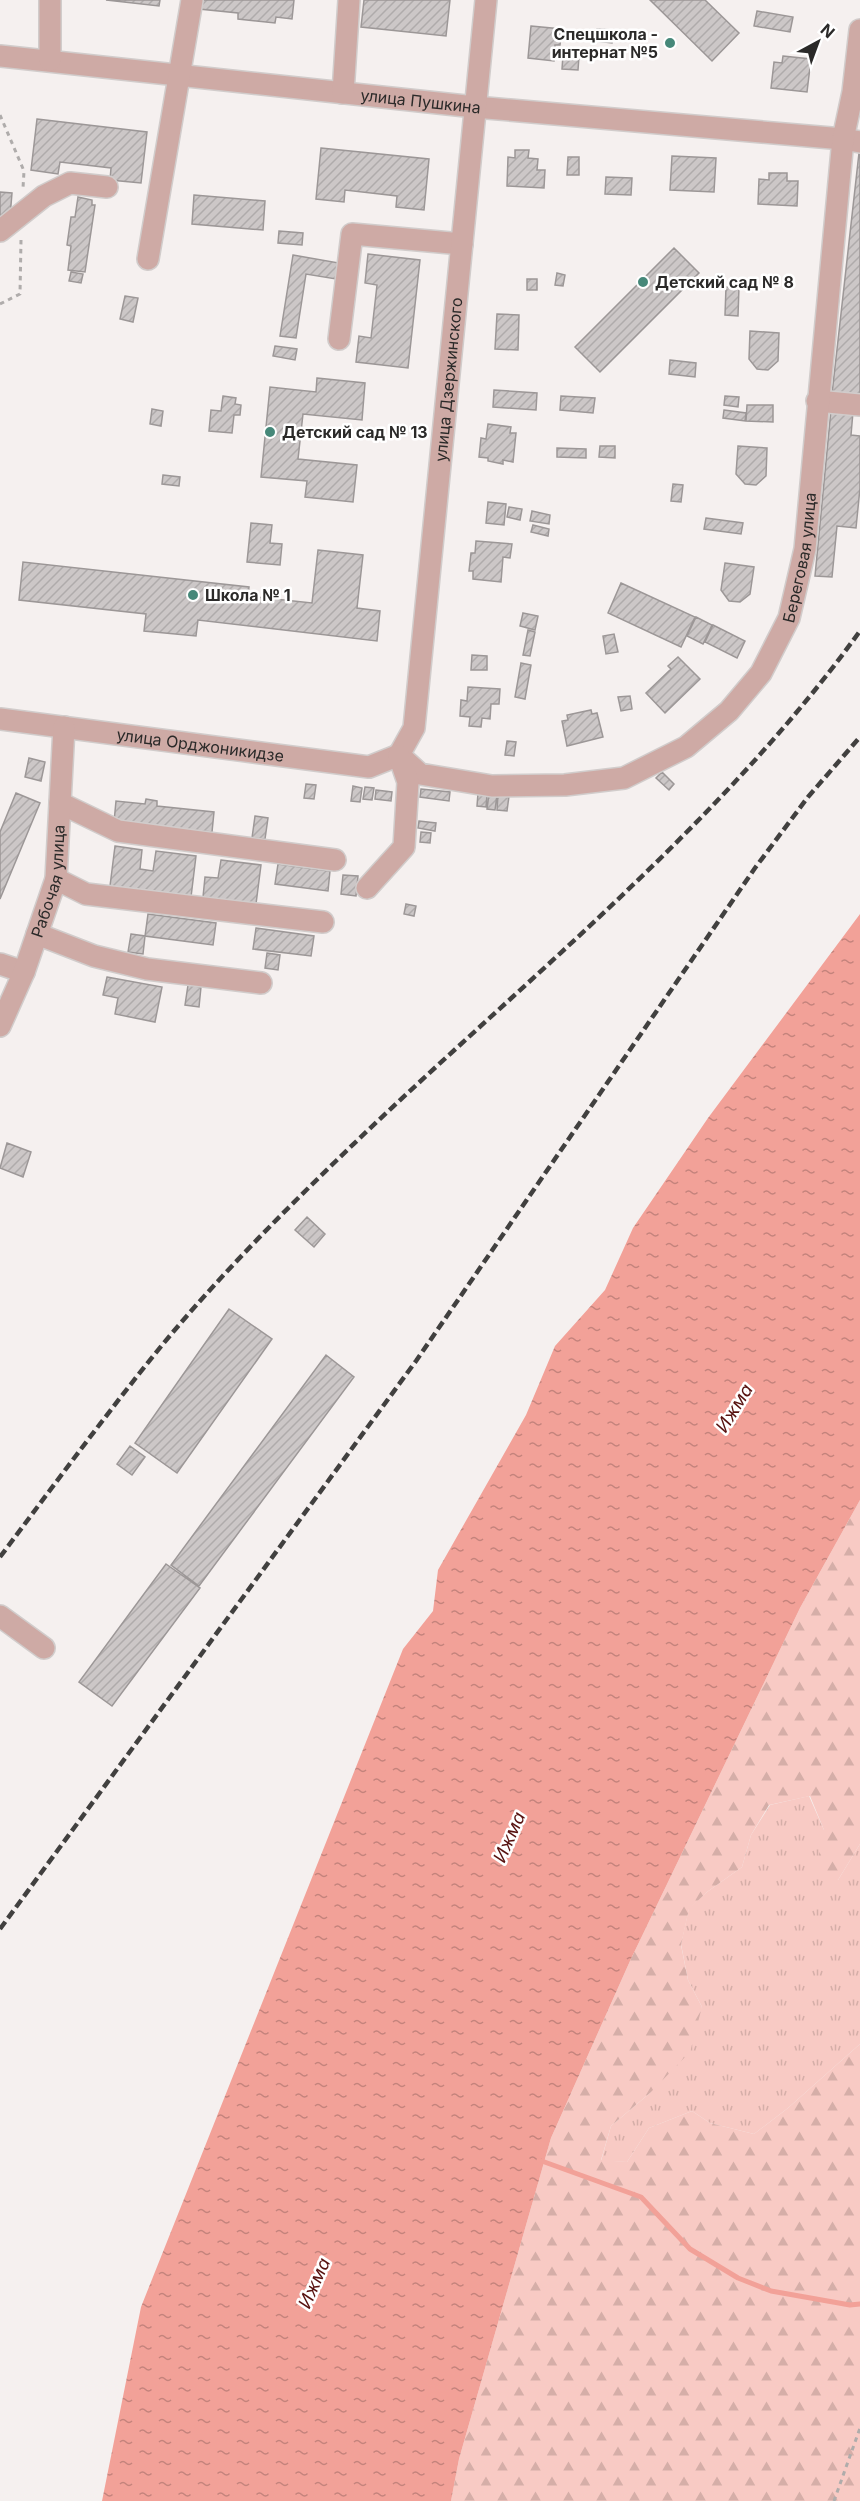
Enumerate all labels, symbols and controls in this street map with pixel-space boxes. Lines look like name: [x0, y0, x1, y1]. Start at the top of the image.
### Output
north arrow: [788, 12, 848, 72]
text: N: [817, 19, 839, 42]
place label: Спецшкола - интернат №5: [552, 24, 658, 62]
marker: Спецшкола - интернат №5: [663, 36, 677, 50]
street label: улица Пушкина: [360, 85, 481, 117]
place label: Детский сад № 8: [655, 272, 794, 292]
marker: Детский сад № 8: [636, 275, 650, 289]
street label: улица Дзержинского: [430, 296, 467, 463]
place label: Детский сад № 13: [282, 422, 428, 442]
marker: Детский сад № 13: [263, 425, 277, 439]
street label: Береговая улица: [778, 492, 820, 625]
place label: Школа № 1: [205, 585, 291, 605]
marker: Школа № 1: [186, 588, 200, 602]
street label: улица Орджоникидзе: [115, 724, 285, 766]
street label: Рабочая улица: [27, 824, 69, 940]
water label: Ижма: [711, 1380, 757, 1436]
water label: Ижма: [489, 1808, 529, 1866]
water label: Ижма: [294, 2254, 334, 2312]

